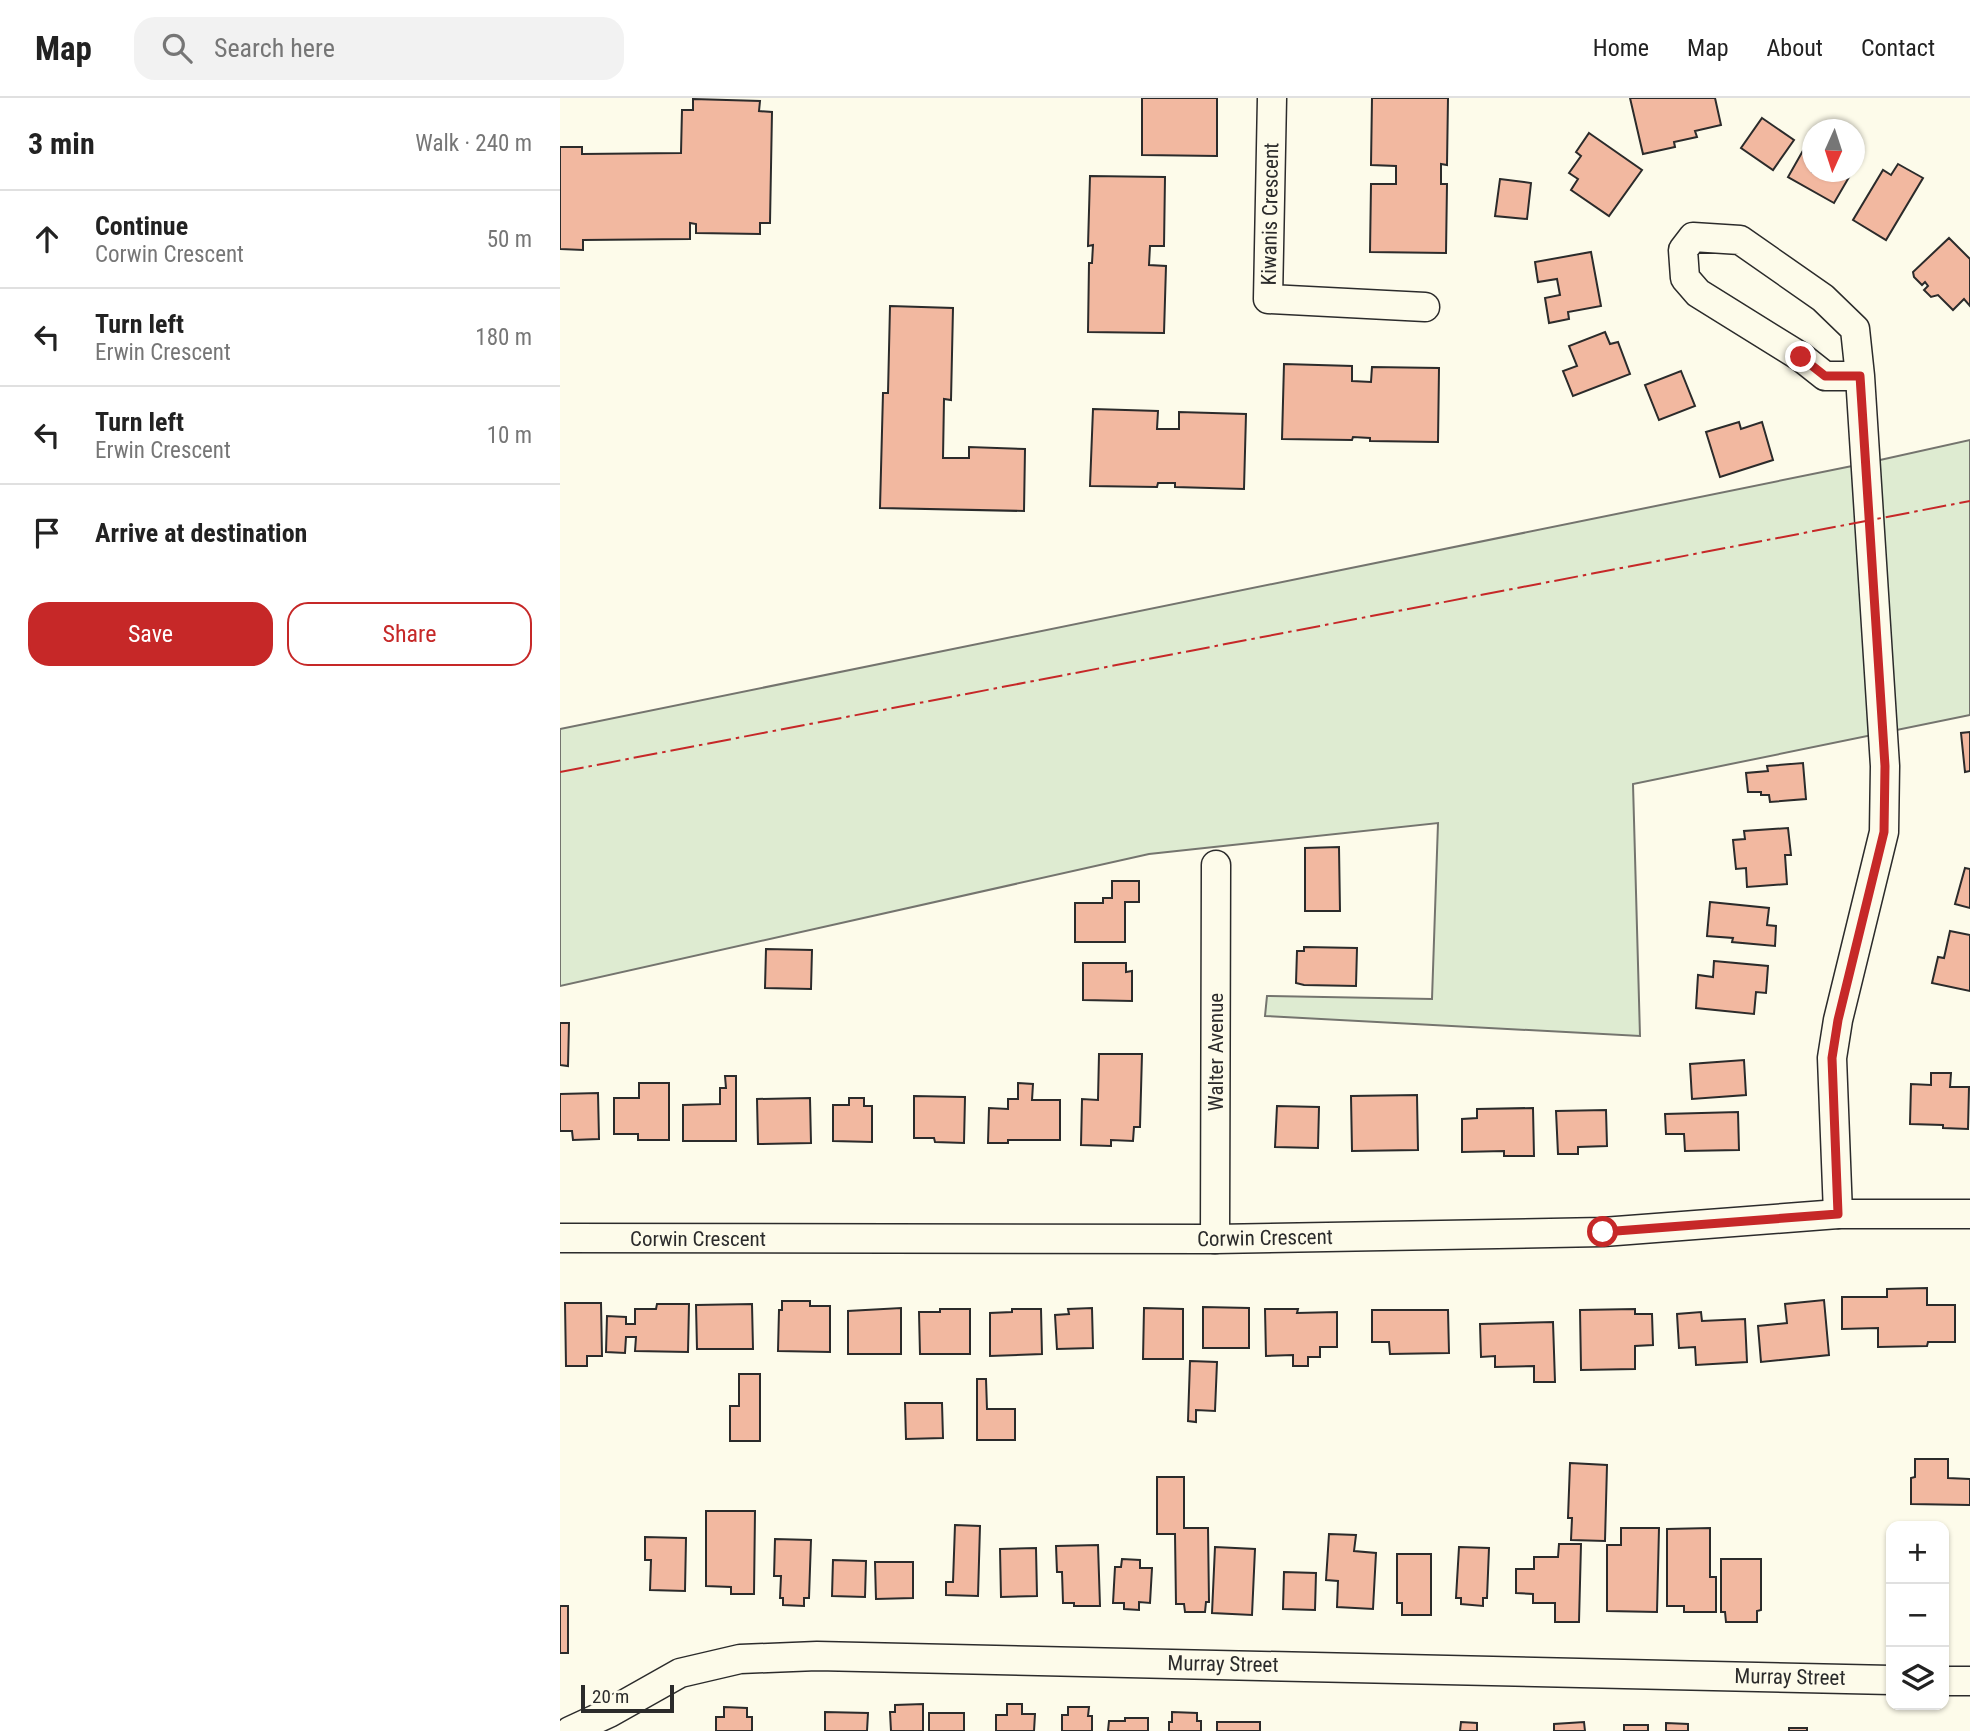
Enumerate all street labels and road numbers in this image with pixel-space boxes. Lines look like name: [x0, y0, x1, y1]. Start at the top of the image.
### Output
street label: Kiwanis Crescent: [1257, 142, 1283, 286]
street label: Walter Avenue: [1204, 993, 1228, 1111]
street label: Corwin Crescent: [1197, 1225, 1333, 1251]
street label: Corwin Crescent: [630, 1227, 766, 1251]
street label: Murray Street: [1167, 1651, 1279, 1677]
street label: Murray Street: [1734, 1664, 1846, 1690]

